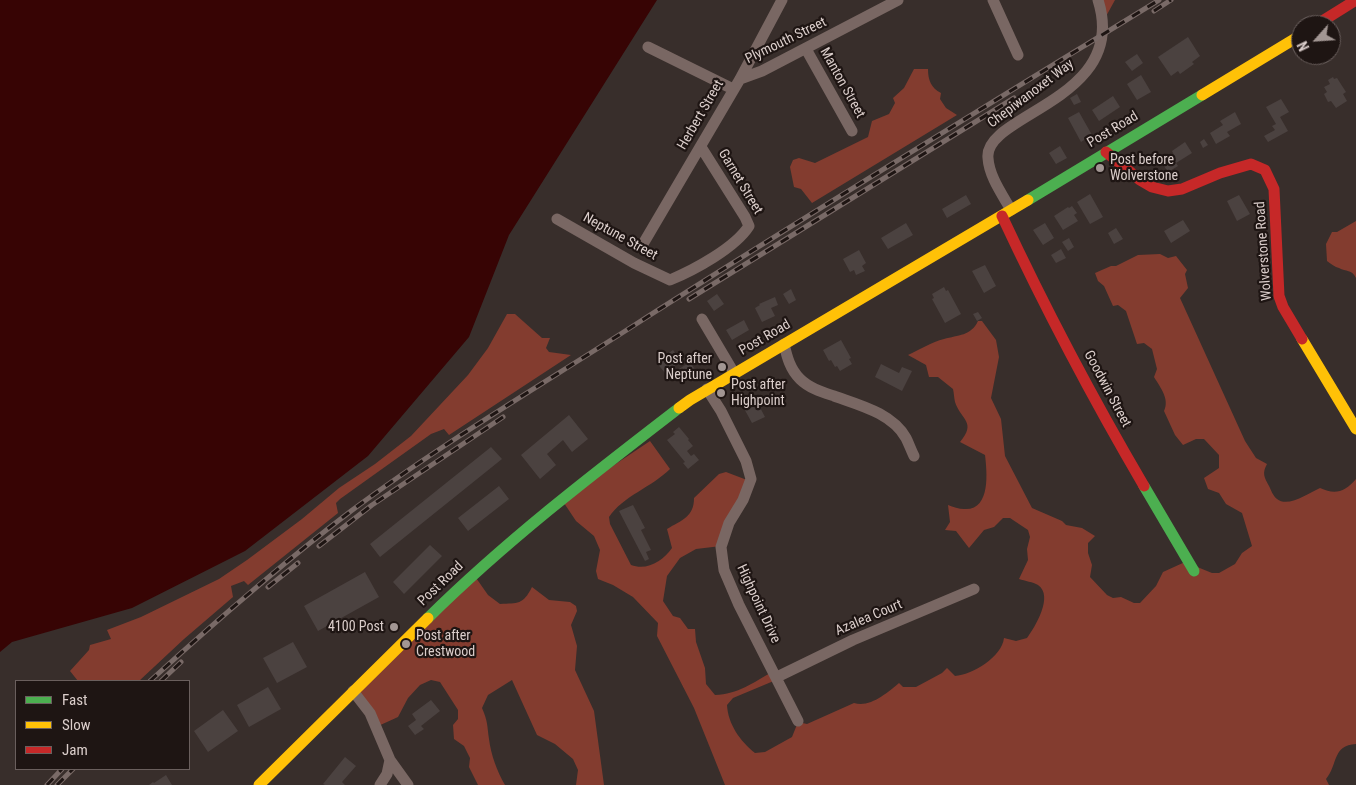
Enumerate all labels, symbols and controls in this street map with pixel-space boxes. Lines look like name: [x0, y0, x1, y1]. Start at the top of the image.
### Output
street label: Plymouth Street: [743, 14, 829, 68]
north arrow: [1291, 15, 1341, 65]
text: N: [1294, 39, 1312, 54]
street label: Manton Street: [816, 45, 868, 121]
street label: Chepiwanoxet Way: [985, 56, 1077, 132]
street label: Herbert Street: [674, 77, 728, 153]
street label: Post Road: [1084, 108, 1142, 152]
street label: Garnet Street: [714, 146, 766, 218]
place label: Post before Wolverstone: [1110, 152, 1178, 184]
marker: Post before Wolverstone: [1094, 162, 1106, 174]
street label: Wolverstone Road: [1252, 201, 1276, 301]
street label: Neptune Street: [580, 210, 660, 264]
street label: Post Road: [736, 317, 794, 359]
street label: Goodwin Street: [1080, 348, 1134, 430]
place label: Post after Neptune: [657, 351, 712, 384]
marker: Post after Neptune: [716, 361, 728, 373]
place label: Post after Highpoint: [731, 377, 786, 410]
marker: Post after Highpoint: [715, 387, 727, 399]
street label: Post Road: [415, 558, 467, 610]
street label: Highpoint Drive: [732, 562, 784, 646]
street label: Azalea Court: [833, 596, 905, 640]
place label: 4100 Post: [328, 619, 384, 635]
marker: 4100 Post: [388, 621, 400, 633]
place label: Post after Crestwood: [416, 628, 475, 660]
marker: Post after Crestwood: [400, 638, 412, 650]
legend: [15, 680, 190, 770]
text: Fast: [62, 691, 87, 709]
text: Slow: [62, 716, 91, 734]
text: Jam: [62, 741, 88, 759]

